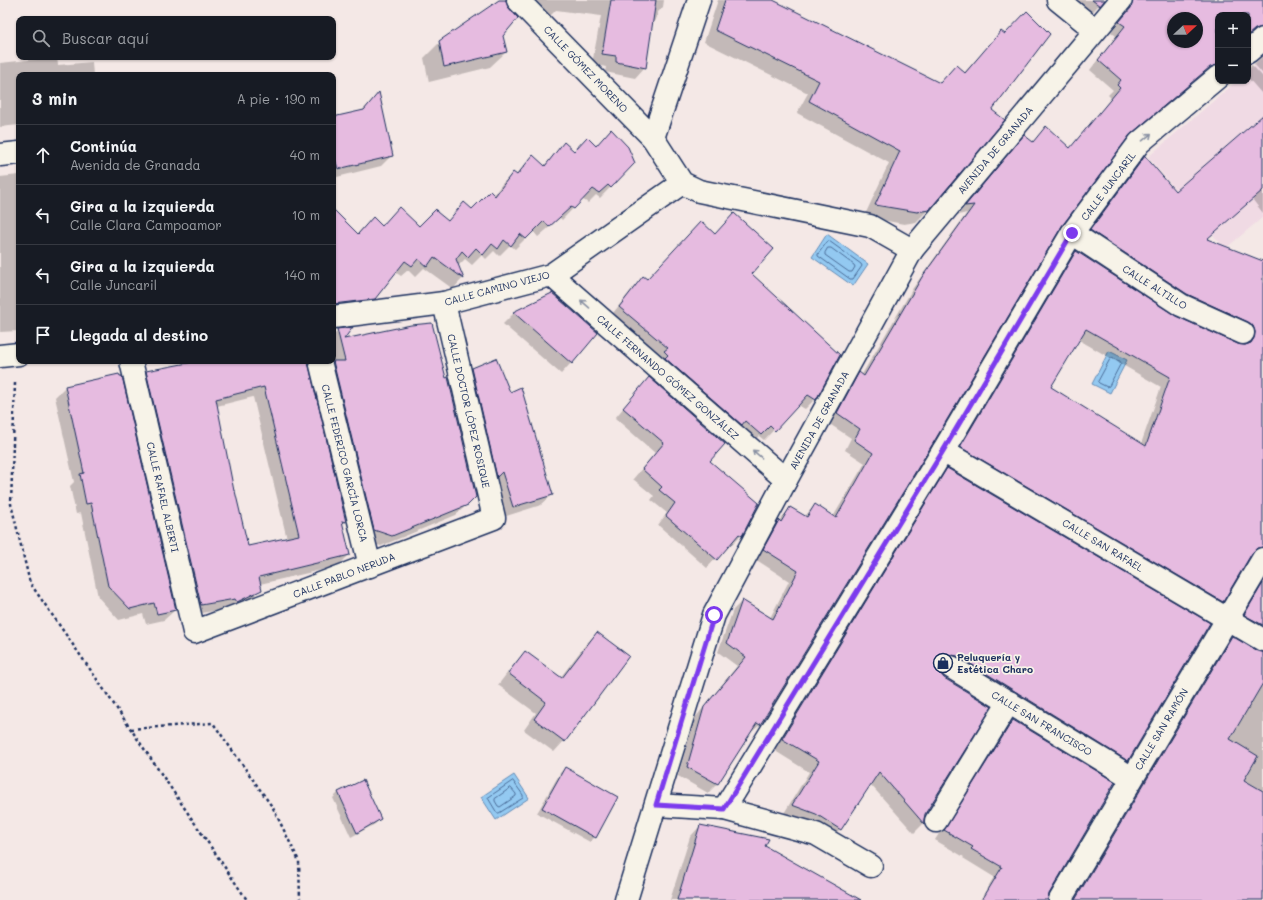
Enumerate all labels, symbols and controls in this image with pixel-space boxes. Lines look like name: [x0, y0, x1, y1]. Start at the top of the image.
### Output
north arrow: [1167, 12, 1203, 48]
map controls: [1215, 12, 1251, 84]
button: +: [1215, 12, 1251, 48]
search box: [16, 16, 336, 60]
street label: CALLE GÓMEZ MORENO: [541, 22, 631, 116]
icon: search: [30, 27, 52, 49]
text: Buscar aquí: [62, 28, 149, 48]
button: −: [1215, 48, 1251, 84]
text: 3 min: [32, 87, 77, 109]
text: A pie · 190 m: [237, 90, 320, 107]
street label: AVENIDA DE GRANADA: [954, 103, 1036, 197]
one-way arrow: [1141, 132, 1152, 141]
text: Continúa: [70, 136, 137, 156]
icon: ahead: [32, 144, 54, 166]
text: 40 m: [290, 146, 320, 163]
street label: CALLE JUNCARIL: [1077, 148, 1139, 223]
text: Avenida de Granada: [70, 156, 201, 173]
text: Gira a la izquierda: [70, 196, 215, 216]
icon: left: [32, 204, 54, 226]
text: 10 m: [292, 206, 320, 223]
text: Calle Clara Campoamor: [70, 216, 222, 233]
route end: [1063, 224, 1081, 242]
text: Gira a la izquierda: [70, 256, 215, 276]
street label: CALLE ALTILLO: [1120, 261, 1190, 313]
icon: left: [32, 264, 54, 286]
text: 140 m: [284, 266, 320, 283]
street label: CALLE CAMINO VIEJO: [443, 267, 551, 309]
text: Calle Juncaril: [70, 276, 157, 293]
one-way arrow: [579, 300, 590, 309]
street label: CALLE FERNANDO GÓMEZ GONZÁLEZ: [594, 311, 742, 443]
icon: arrive: [32, 324, 54, 346]
text: Llegada al destino: [70, 325, 208, 345]
street label: CALLE DOCTOR LÓPEZ ROSIQUE: [444, 332, 494, 490]
street label: AVENIDA DE GRANADA: [786, 368, 852, 472]
street label: CALLE FEDERICO GARCÍA LORCA: [319, 382, 371, 544]
street label: CALLE RAFAEL ALBERTI: [143, 440, 183, 554]
one-way arrow: [752, 450, 762, 459]
street label: CALLE SAN RAFAEL: [1060, 515, 1147, 575]
street label: CALLE PABLO NERUDA: [291, 549, 397, 601]
route start: [705, 606, 723, 624]
place label: Peluquería y Estética Charo: [957, 650, 1033, 676]
shop icon: Peluquería y Estética Charo: [932, 652, 954, 674]
street label: CALLE SAN RAMÓN: [1131, 685, 1191, 773]
street label: CALLE SAN FRANCISCO: [989, 687, 1095, 759]

